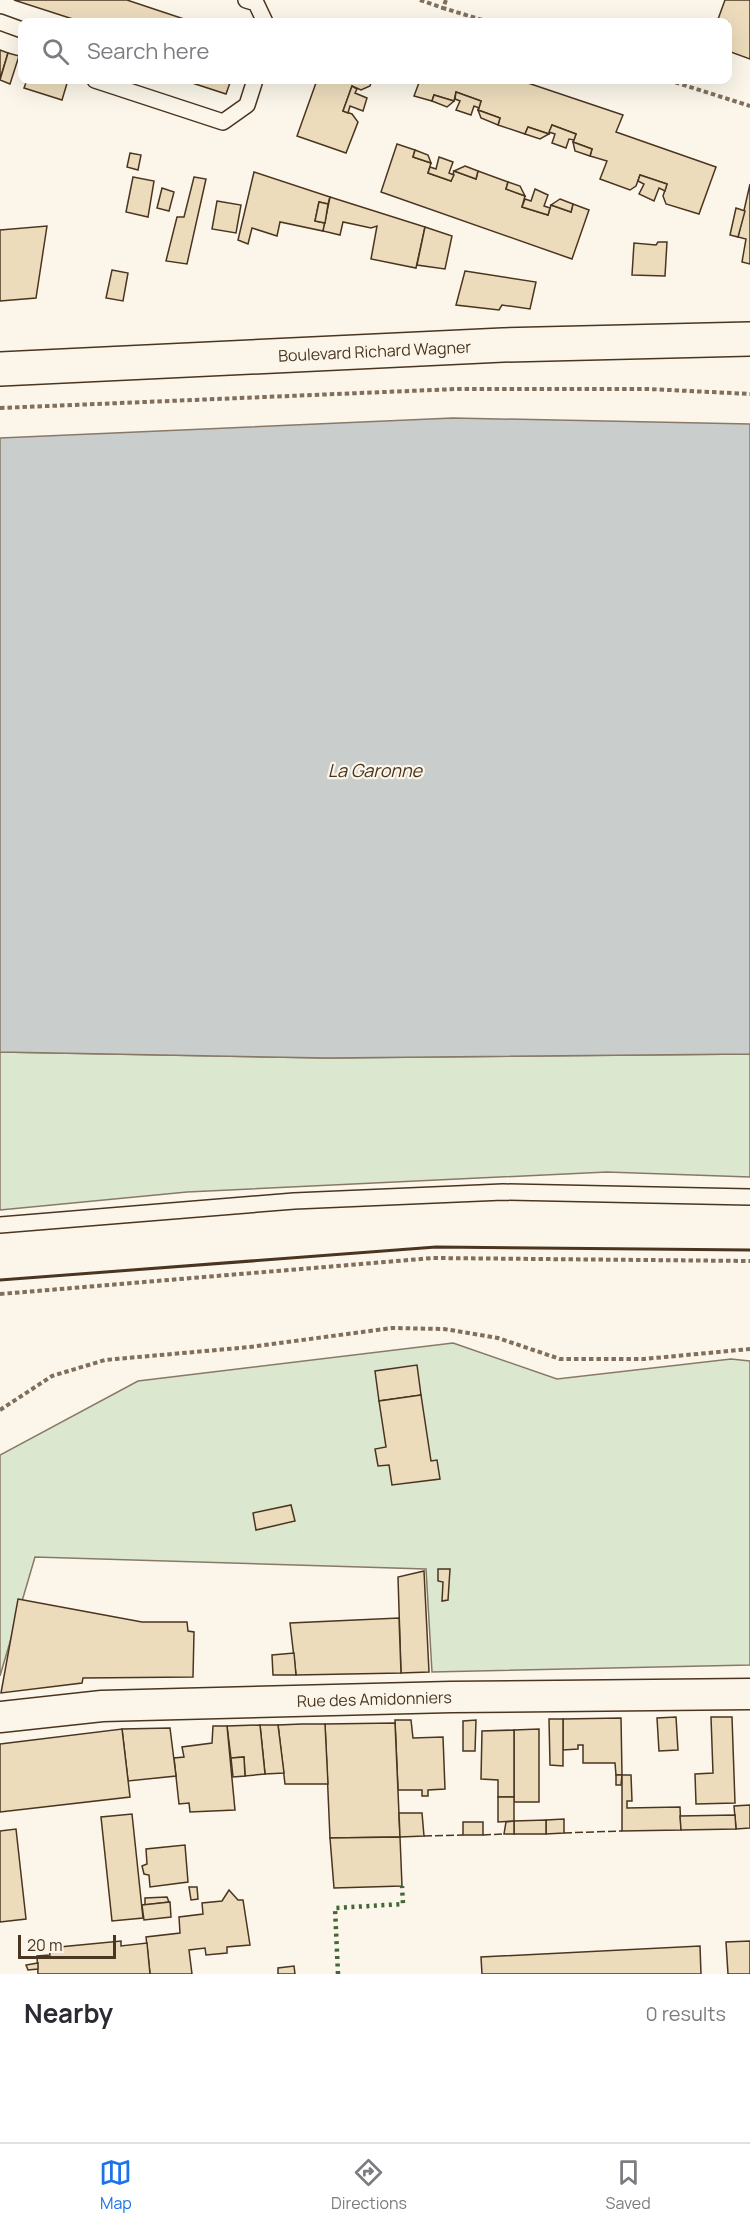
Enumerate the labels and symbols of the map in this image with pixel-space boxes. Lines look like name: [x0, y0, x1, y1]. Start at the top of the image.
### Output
street label: Boulevard Richard Wagner: [278, 336, 472, 367]
water label: La Garonne: [328, 758, 424, 782]
street label: Rue des Amidonniers: [297, 1686, 452, 1712]
scale bar: [18, 1932, 116, 1960]

